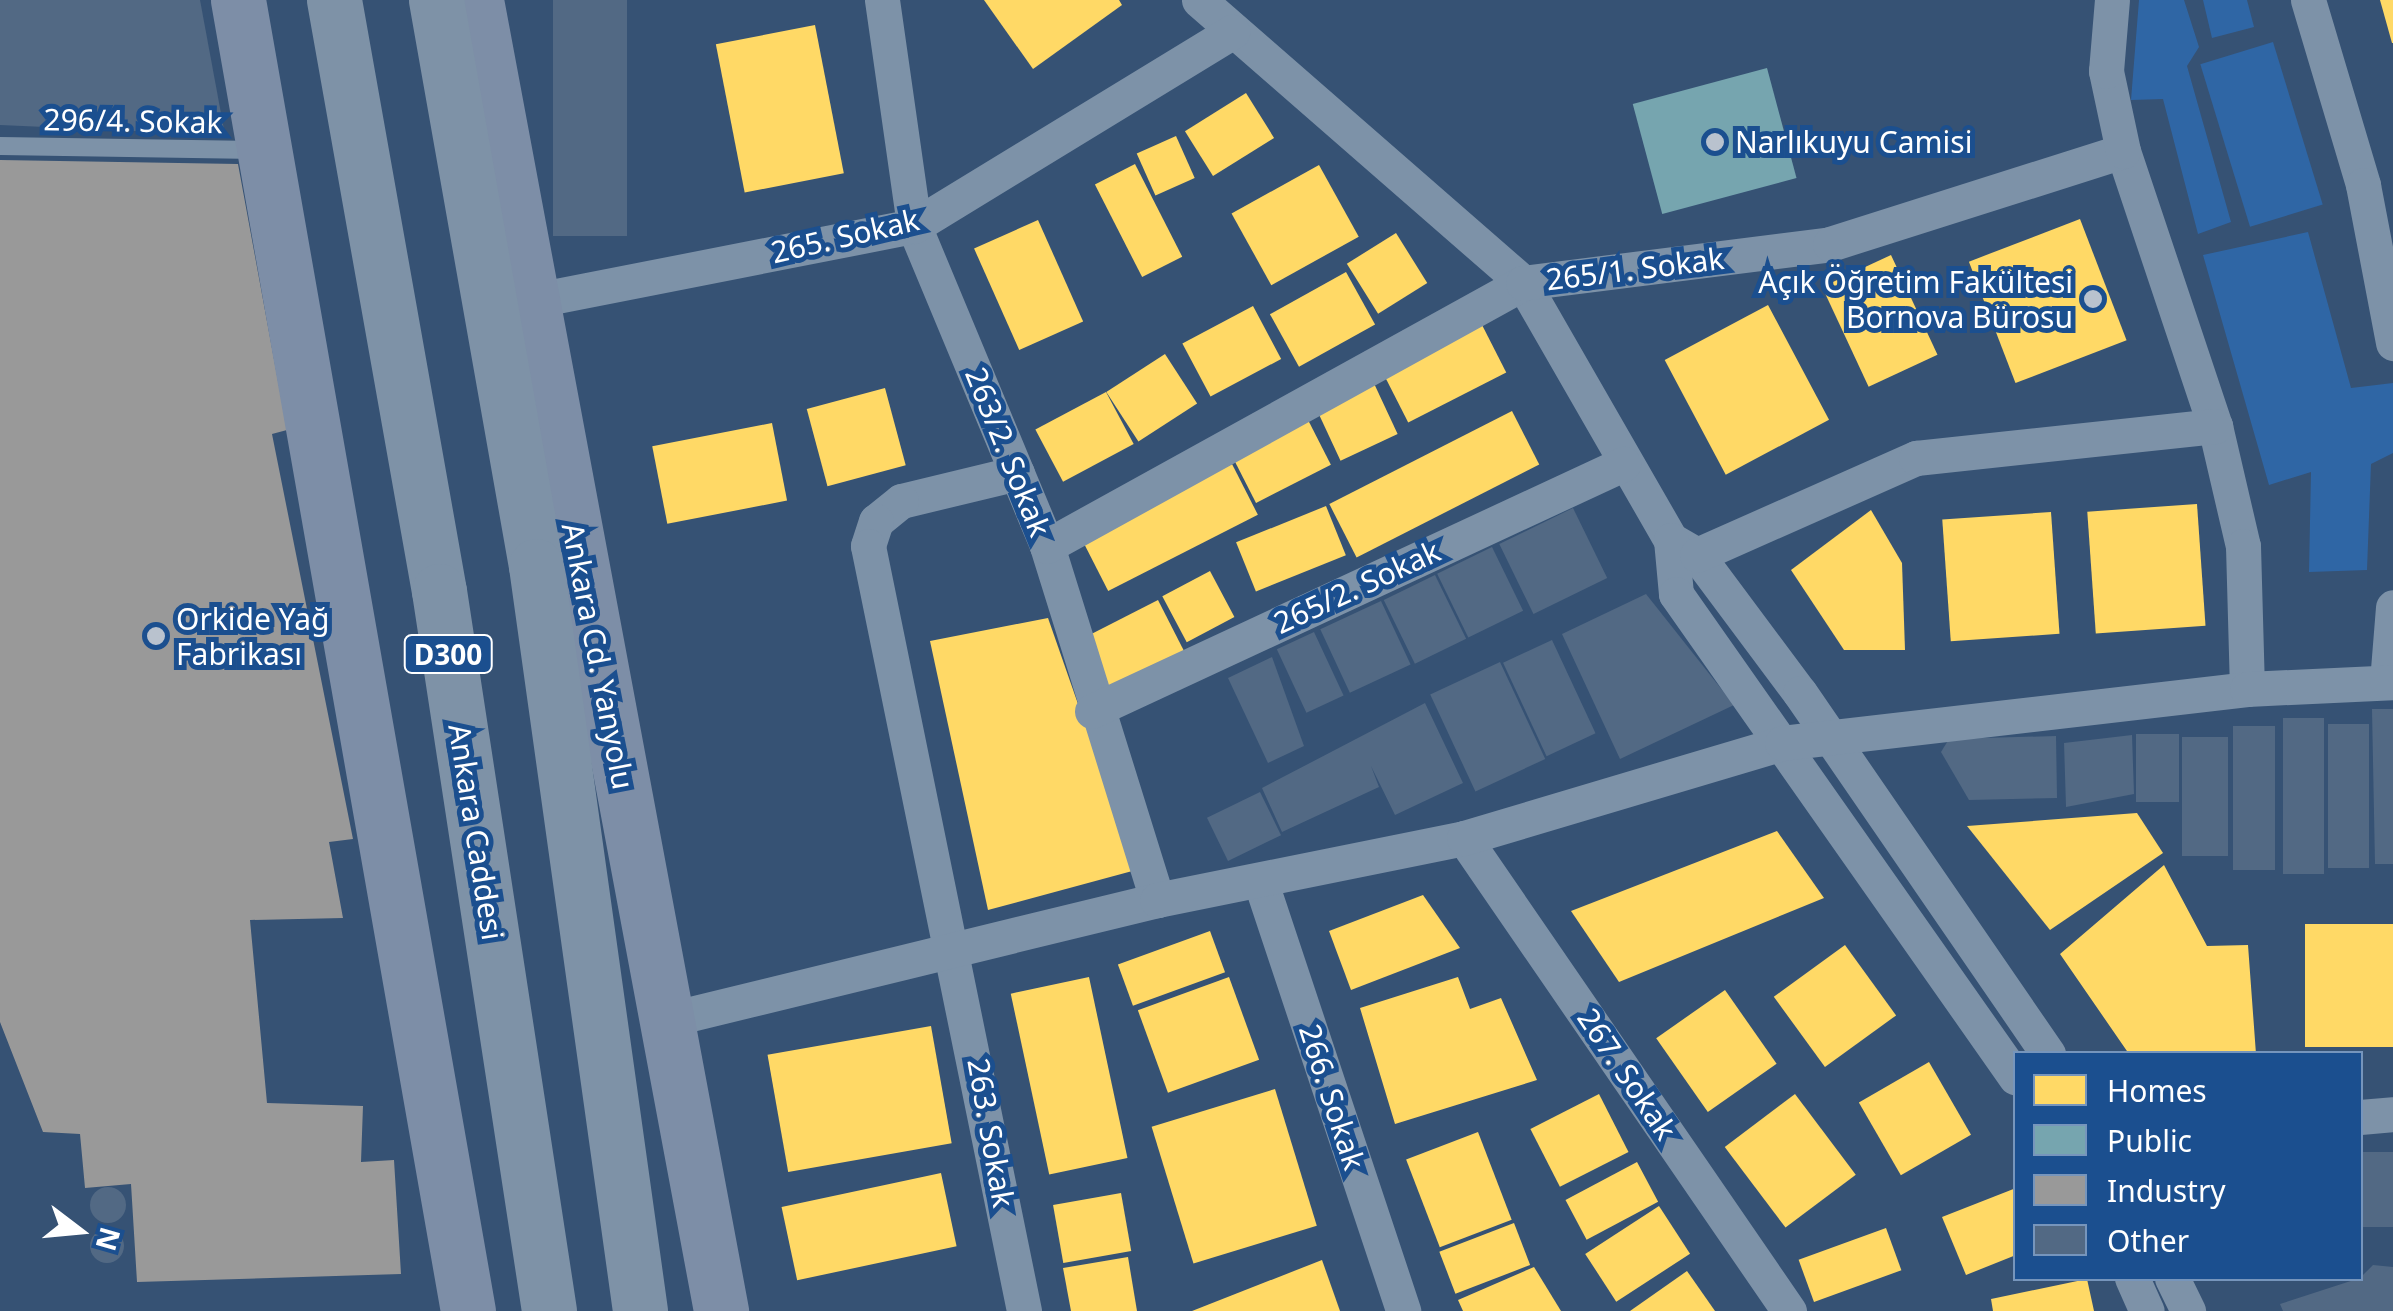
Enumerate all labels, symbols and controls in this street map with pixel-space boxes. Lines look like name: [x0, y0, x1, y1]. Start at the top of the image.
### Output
street label: 296/4. Sokak: [43, 101, 223, 141]
place label: Narlıkuyu Camisi: [1735, 124, 1972, 160]
marker: Narlıkuyu Camisi: [1704, 131, 1726, 153]
street label: 265. Sokak: [767, 201, 923, 271]
street label: 265/1. Sokak: [1544, 240, 1726, 298]
place label: Açık Öğretim Fakültesi Bornova Bürosu: [1758, 264, 2073, 334]
marker: Açık Öğretim Fakültesi Bornova Bürosu: [2082, 288, 2104, 310]
street label: 263/2. Sokak: [958, 362, 1058, 542]
street label: Ankara Cd. Yanyolu: [554, 520, 642, 792]
street label: 265/2. Sokak: [1268, 533, 1446, 641]
place label: Orkide Yağ Fabrikası: [176, 601, 330, 672]
marker: Orkide Yağ Fabrikası: [145, 625, 167, 647]
road number: D300: [403, 631, 493, 677]
street label: Ankara Caddesi: [441, 721, 511, 943]
street label: 267. Sokak: [1570, 1001, 1684, 1147]
street label: 266. Sokak: [1292, 1020, 1372, 1174]
legend: [2013, 1051, 2363, 1281]
street label: 263. Sokak: [960, 1056, 1022, 1210]
text: Homes: [2107, 1070, 2207, 1111]
text: Public: [2107, 1120, 2192, 1161]
text: Industry: [2107, 1170, 2226, 1211]
north arrow: [30, 1181, 130, 1281]
text: Other: [2107, 1220, 2189, 1261]
text: N: [87, 1223, 130, 1255]

